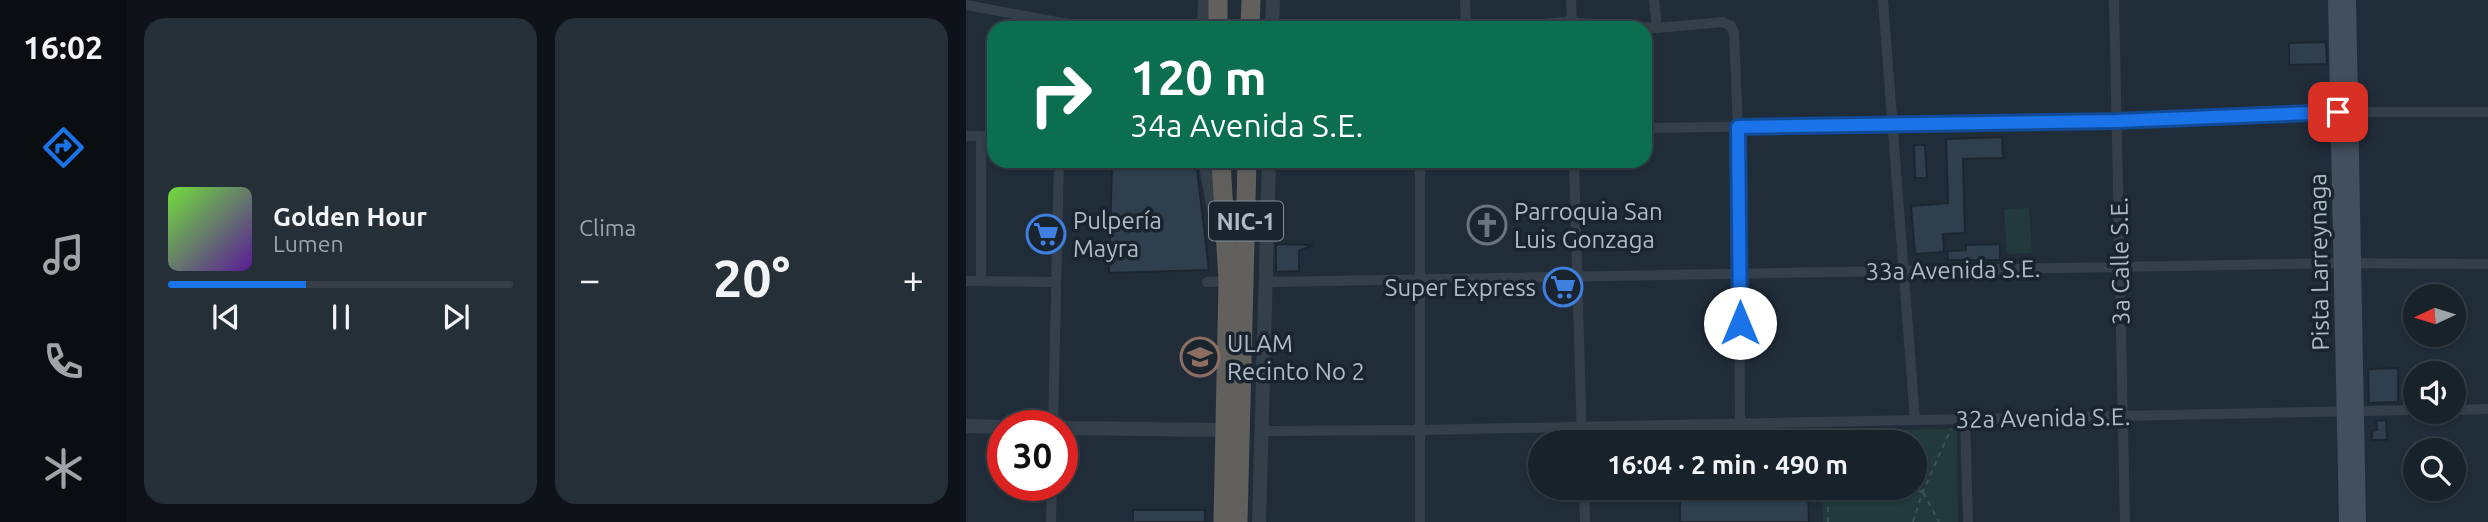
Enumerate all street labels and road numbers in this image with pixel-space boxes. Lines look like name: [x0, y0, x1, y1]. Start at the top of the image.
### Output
street label: Pista Larreynaga: [2304, 173, 2334, 351]
street label: 3a Calle S.E.: [2105, 197, 2135, 325]
road number: NIC-1: [1209, 202, 1283, 241]
street label: 33a Avenida S.E.: [1865, 255, 2041, 285]
street label: 32a Avenida S.E.: [1955, 403, 2131, 433]

